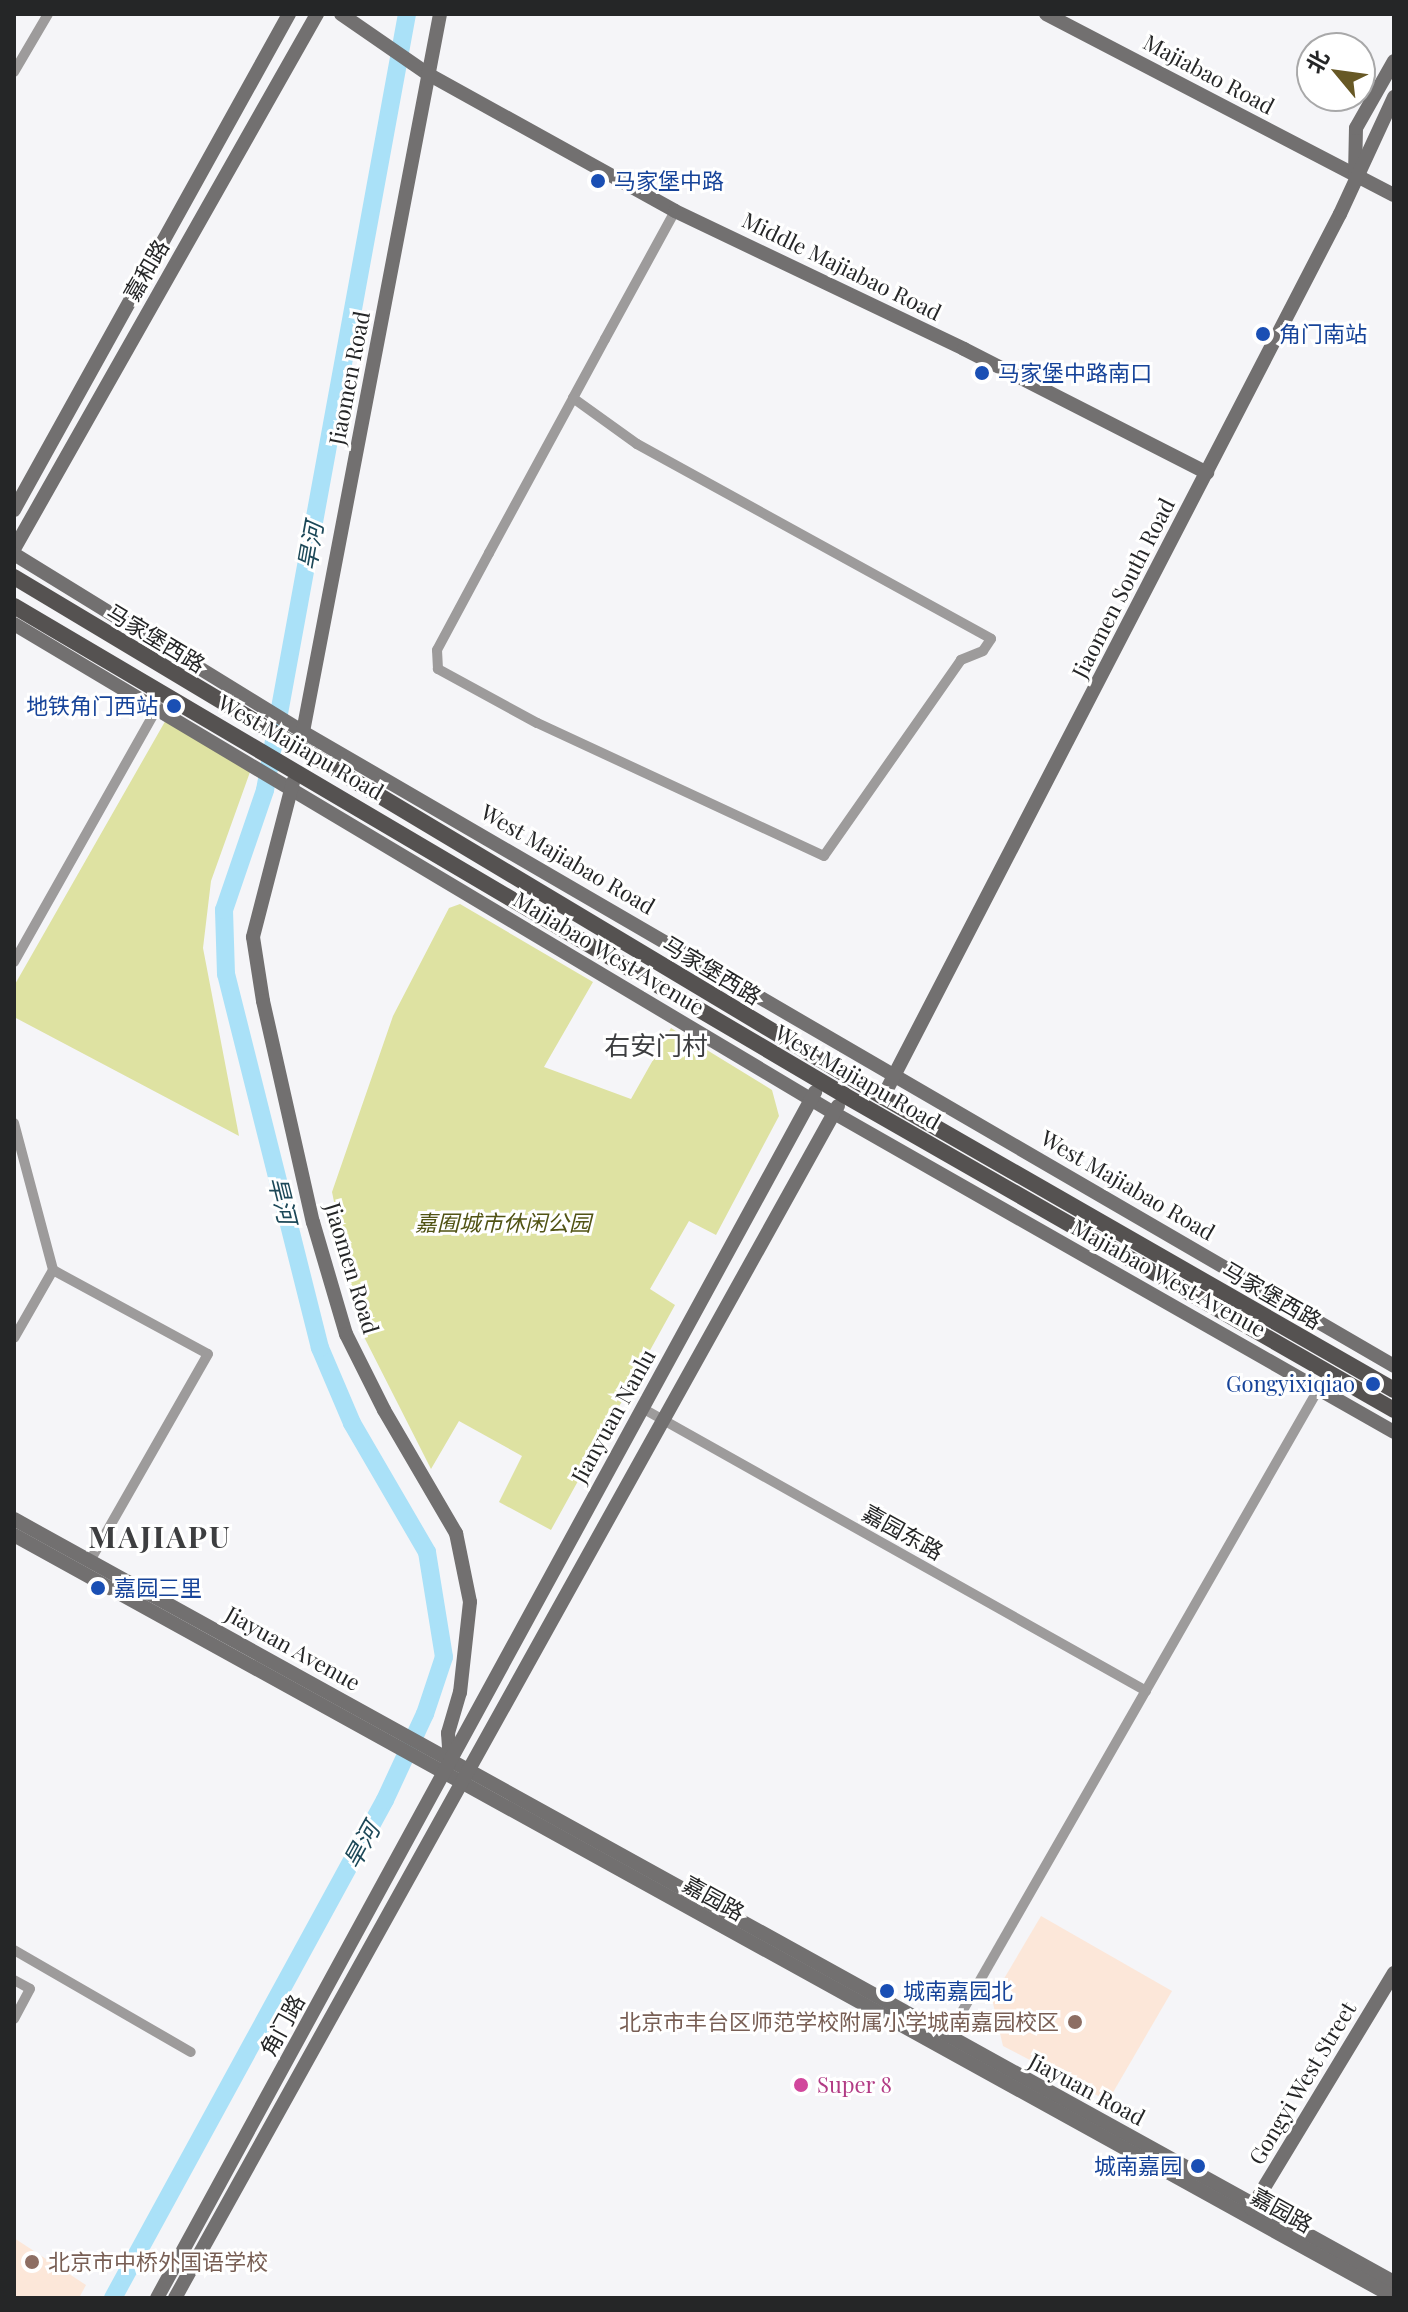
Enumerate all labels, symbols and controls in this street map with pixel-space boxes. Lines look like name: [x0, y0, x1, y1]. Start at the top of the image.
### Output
street label: Majiabao Road: [1139, 28, 1279, 120]
north arrow: [1296, 32, 1376, 112]
text: 北: [1298, 44, 1335, 78]
place label: 马家堡中路: [614, 168, 724, 194]
marker: 马家堡中路: [589, 172, 607, 190]
street label: Middle Majiabao Road: [738, 206, 946, 326]
street label: 嘉和路: [118, 235, 174, 305]
street label: Jiaomen Road: [323, 309, 375, 447]
place label: 角门南站: [1279, 321, 1367, 347]
marker: 角门南站: [1254, 325, 1272, 343]
place label: 马家堡中路南口: [998, 360, 1152, 386]
marker: 马家堡中路南口: [973, 364, 991, 382]
street label: Jiaomen South Road: [1066, 493, 1180, 683]
water label: 旱河: [292, 520, 328, 572]
street label: 马家堡西路: [102, 598, 210, 678]
street label: West Majiapu Road: [213, 689, 389, 805]
place label: 地铁角门西站: [26, 693, 158, 719]
marker: 地铁角门西站: [165, 697, 183, 715]
street label: West Majiabao Road: [476, 798, 660, 920]
street label: Majiabao West Avenue: [508, 885, 710, 1021]
street label: 马家堡西路: [658, 930, 766, 1010]
street label: West Majiapu Road: [770, 1019, 946, 1135]
district label: 右安门村: [604, 1029, 708, 1061]
street label: West Majiabao Road: [1036, 1124, 1220, 1246]
water label: 旱河: [263, 1173, 303, 1227]
street label: Jiaomen Road: [320, 1199, 384, 1337]
park label: 嘉囿城市休闲公园: [415, 1210, 591, 1236]
street label: Majiabao West Avenue: [1067, 1213, 1271, 1343]
street label: 马家堡西路: [1218, 1256, 1326, 1334]
street label: Jianyuan Nanlu: [565, 1344, 661, 1488]
place label: Gongyixiqiao: [1226, 1371, 1355, 1397]
marker: Gongyixiqiao: [1362, 1373, 1384, 1395]
street label: 嘉园东路: [858, 1499, 948, 1565]
district label: MAJIAPU: [88, 1518, 232, 1554]
place label: 嘉园三里: [114, 1575, 202, 1601]
marker: 嘉园三里: [89, 1579, 107, 1597]
street label: Jiayuan Avenue: [221, 1600, 365, 1696]
water label: 旱河: [337, 1817, 385, 1873]
street label: 嘉园路: [679, 1870, 749, 1926]
place label: 城南嘉园北: [903, 1978, 1013, 2004]
marker: 城南嘉园北: [878, 1982, 896, 2000]
street label: 角门路: [254, 1990, 310, 2060]
street label: Gongyi West Street: [1243, 1996, 1361, 2170]
place label: 北京市丰台区师范学校附属小学城南嘉园校区: [619, 2009, 1059, 2035]
marker: 北京市丰台区师范学校附属小学城南嘉园校区: [1066, 2013, 1084, 2031]
street label: Jiayuan Road: [1024, 2047, 1150, 2131]
place label: Super 8: [817, 2072, 892, 2098]
marker: Super 8: [792, 2076, 810, 2094]
place label: 城南嘉园: [1094, 2153, 1182, 2179]
marker: 城南嘉园: [1189, 2157, 1207, 2175]
street label: 嘉园路: [1247, 2182, 1317, 2238]
place label: 北京市中桥外国语学校: [48, 2249, 268, 2275]
marker: 北京市中桥外国语学校: [23, 2253, 41, 2271]

